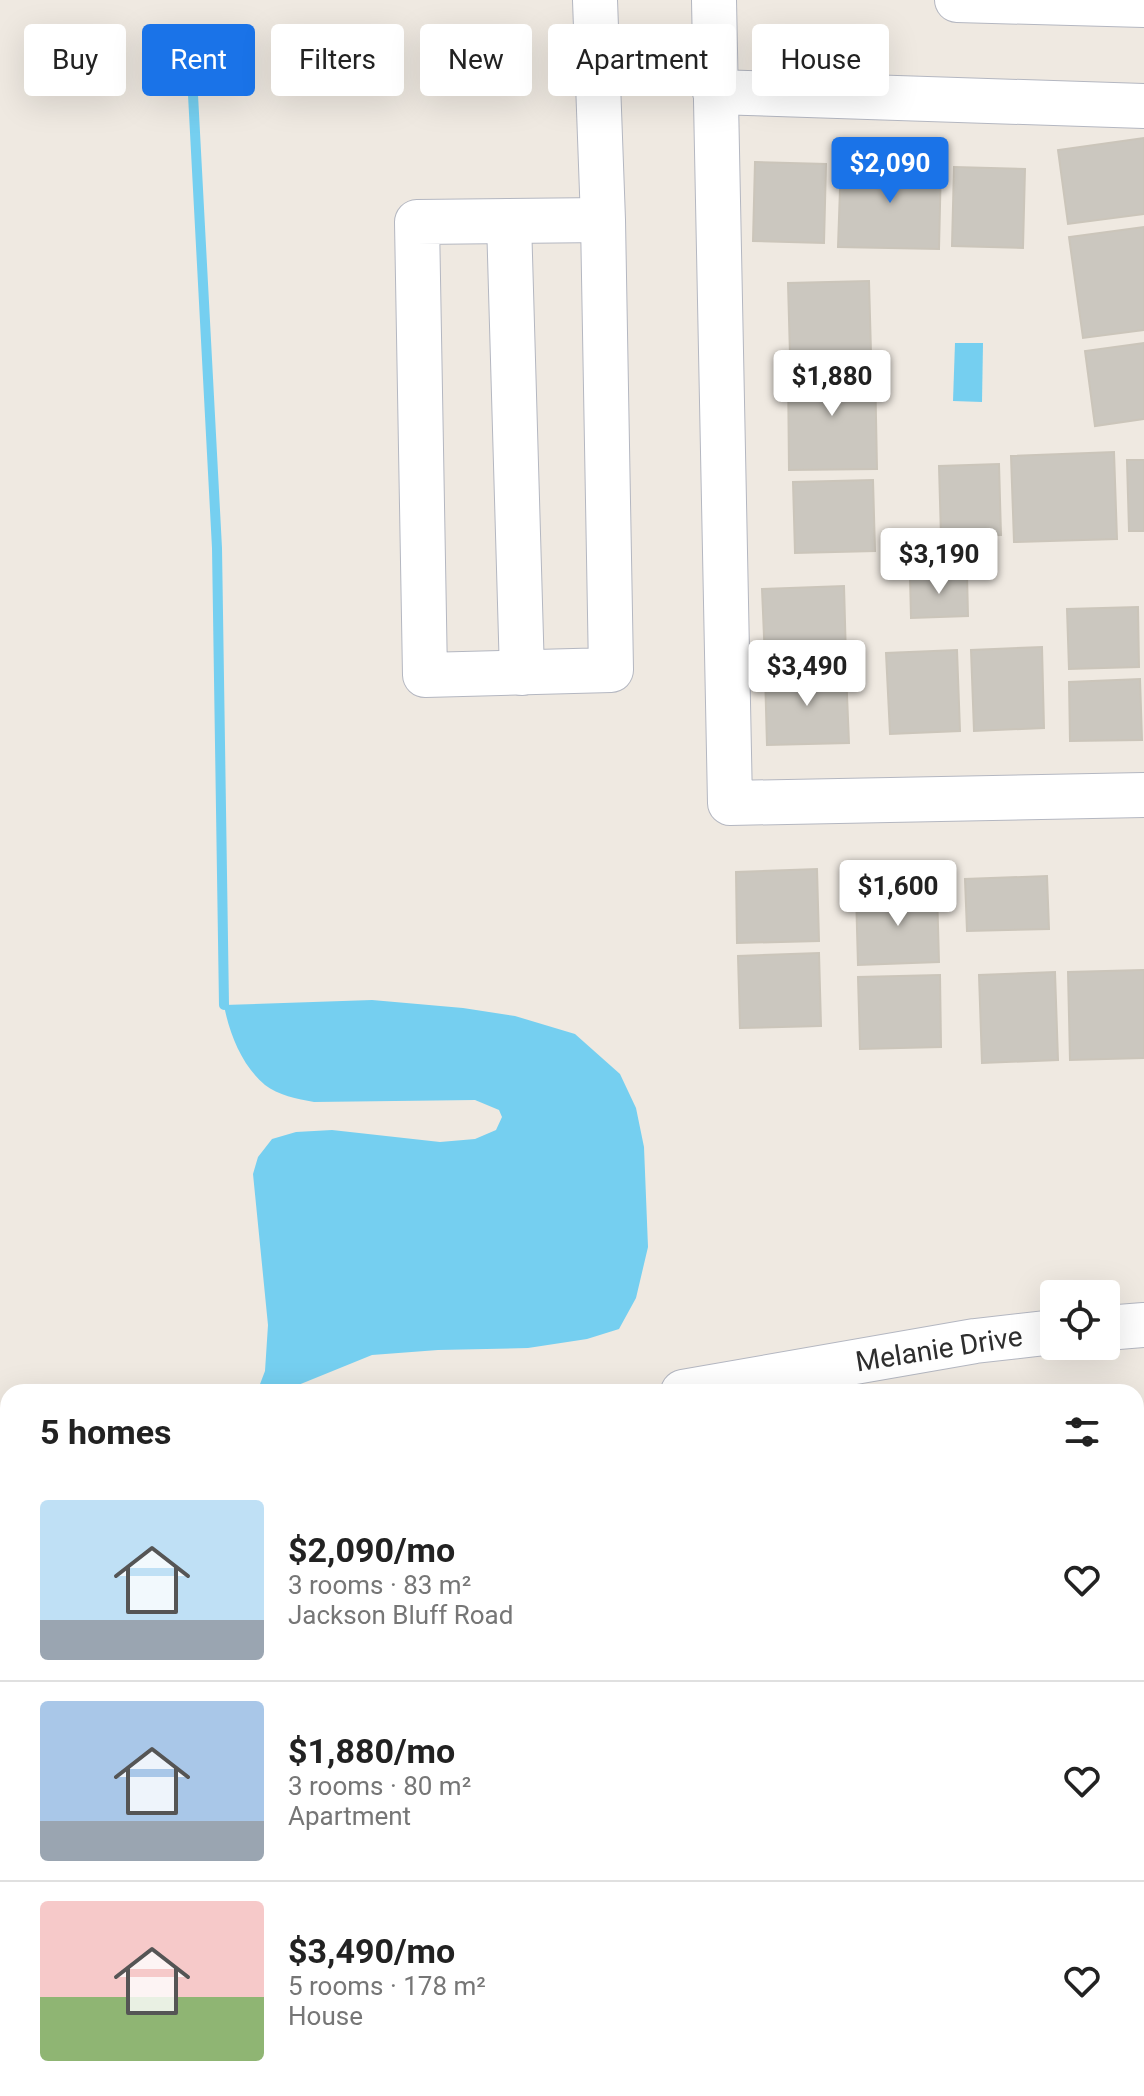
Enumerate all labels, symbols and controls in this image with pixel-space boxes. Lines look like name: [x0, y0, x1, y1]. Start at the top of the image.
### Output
chip: Buy: [24, 24, 126, 96]
chip: Rent: [142, 24, 255, 96]
chip: Filters: [271, 24, 404, 96]
chip: New: [420, 24, 532, 96]
chip: Apartment: [548, 24, 736, 96]
chip: House: [752, 24, 889, 96]
pin: $2,090: [825, 137, 955, 205]
text: $2,090: [850, 148, 930, 178]
pin: $1,880: [767, 350, 897, 418]
text: $1,880: [792, 361, 872, 391]
pin: $3,190: [874, 528, 1004, 596]
text: $3,190: [899, 539, 979, 569]
pin: $3,490: [742, 640, 872, 708]
text: $3,490: [767, 651, 847, 681]
pin: $1,600: [833, 860, 963, 928]
text: $1,600: [858, 871, 938, 901]
map controls: [1040, 1280, 1120, 1360]
button: locate: [1040, 1280, 1120, 1360]
street label: Melanie Drive: [853, 1320, 1025, 1378]
icon: filters: [1060, 1410, 1104, 1454]
text: 5 homes: [40, 1412, 171, 1452]
text: $2,090/mo: [288, 1530, 455, 1570]
icon: home: [104, 1532, 200, 1628]
icon: heart: [1060, 1558, 1104, 1602]
text: 3 rooms · 83 m²: [288, 1570, 471, 1600]
text: Jackson Bluff Road: [288, 1600, 513, 1630]
text: $1,880/mo: [288, 1731, 455, 1771]
icon: home: [104, 1733, 200, 1829]
icon: heart: [1060, 1759, 1104, 1803]
text: 3 rooms · 80 m²: [288, 1771, 471, 1801]
text: Apartment: [288, 1801, 411, 1831]
text: $3,490/mo: [288, 1931, 455, 1971]
icon: home: [104, 1933, 200, 2029]
icon: heart: [1060, 1959, 1104, 2003]
text: 5 rooms · 178 m²: [288, 1971, 486, 2001]
text: House: [288, 2001, 363, 2031]

